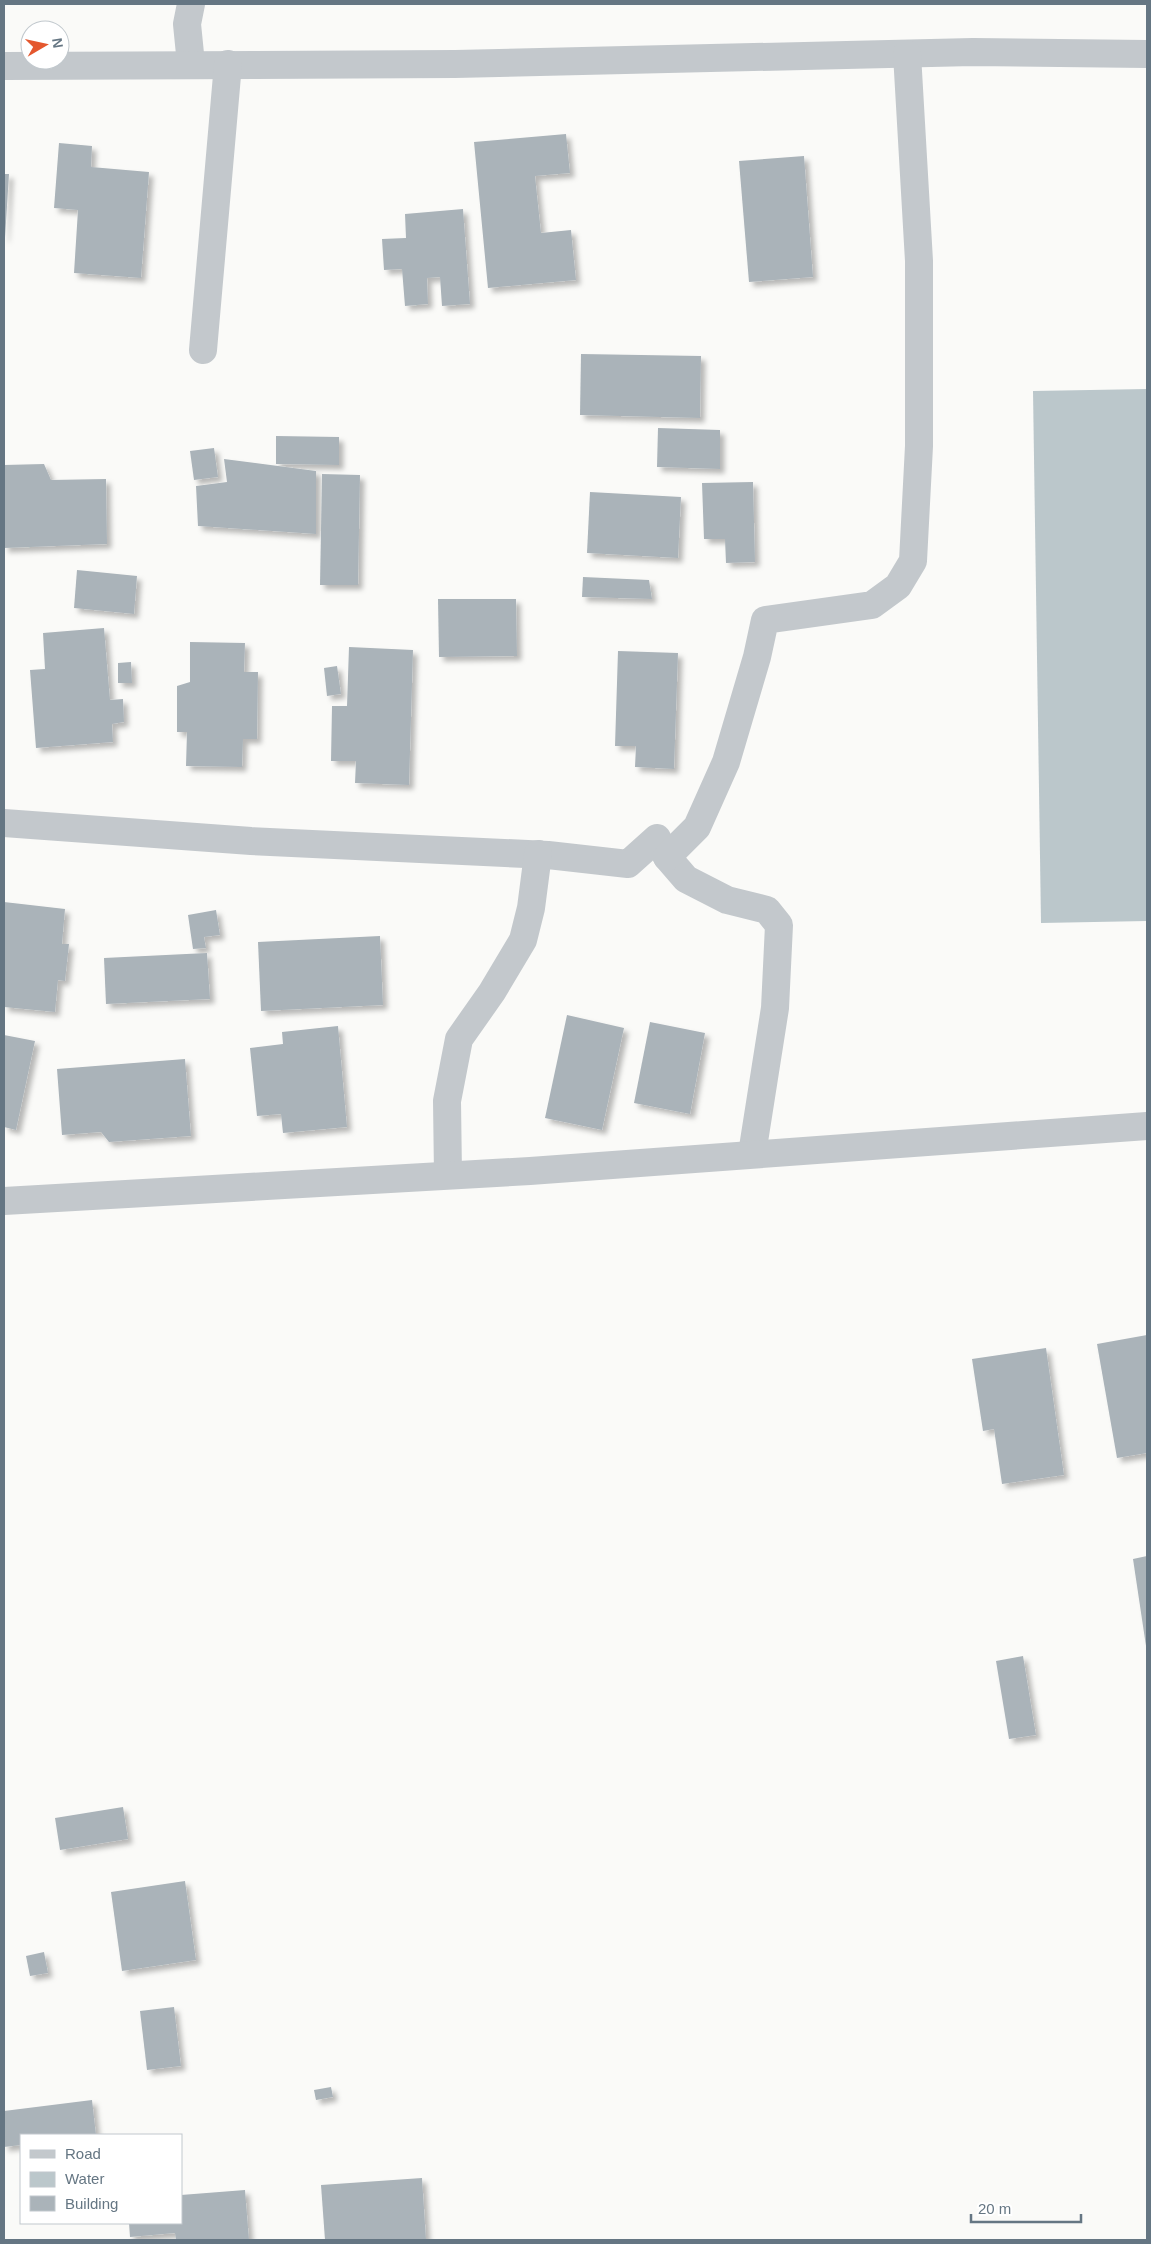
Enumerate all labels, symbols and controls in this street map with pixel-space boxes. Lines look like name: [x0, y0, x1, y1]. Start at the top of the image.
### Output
north arrow: [20, 20, 70, 70]
text: N: [49, 37, 67, 49]
legend: [20, 2134, 182, 2224]
text: Road: [65, 2145, 101, 2162]
text: Water: [65, 2170, 104, 2187]
scale bar: [971, 2192, 1081, 2224]
text: Building: [65, 2195, 118, 2212]
text: 20 m: [978, 2200, 1011, 2217]

